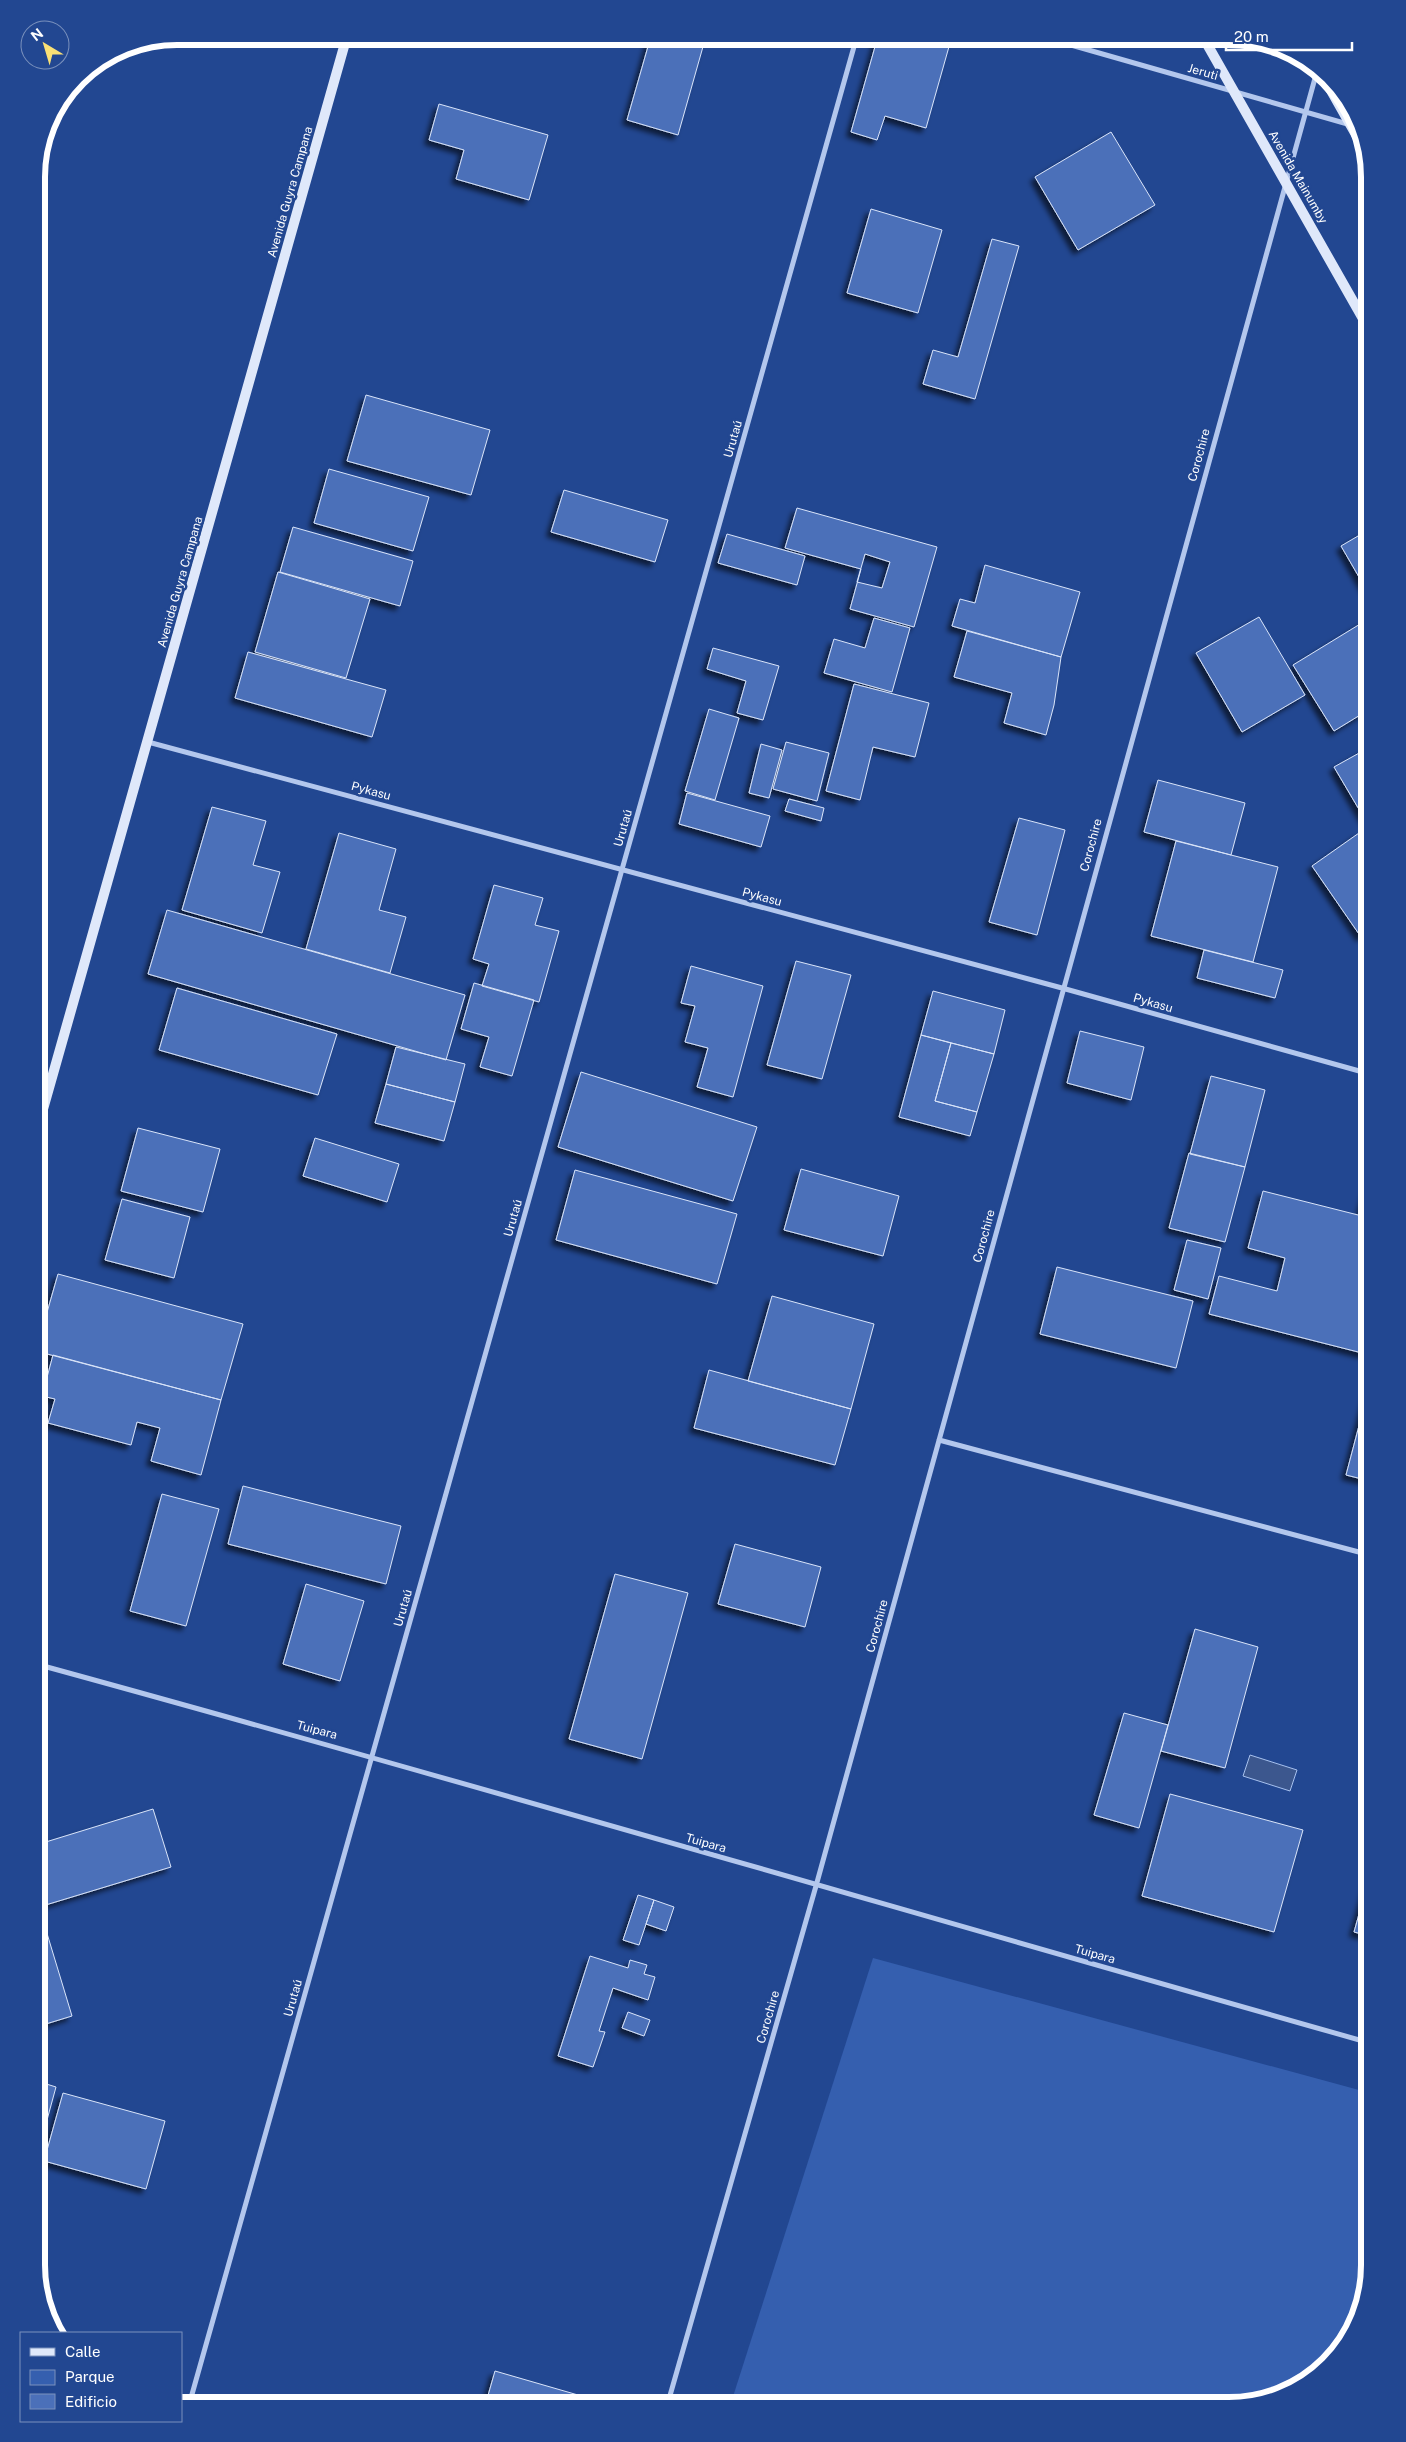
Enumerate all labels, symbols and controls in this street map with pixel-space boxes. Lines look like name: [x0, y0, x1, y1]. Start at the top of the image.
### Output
north arrow: [20, 20, 70, 70]
scale bar: [1226, 20, 1352, 52]
text: N: [28, 25, 46, 44]
text: 20 m: [1234, 28, 1269, 45]
street label: Jeruti: [1186, 61, 1220, 83]
street label: Avenida Guyra Campana: [265, 125, 315, 259]
street label: Avenida Mainumby: [1266, 128, 1331, 227]
street label: Urutaú: [721, 419, 745, 459]
street label: Corochire: [1185, 427, 1213, 483]
street label: Avenida Guyra Campana: [155, 515, 205, 649]
street label: Pykasu: [350, 779, 392, 803]
street label: Urutaú: [611, 808, 635, 848]
street label: Corochire: [1077, 817, 1105, 873]
street label: Pykasu: [741, 885, 783, 909]
street label: Pykasu: [1132, 991, 1174, 1015]
street label: Urutaú: [501, 1198, 525, 1238]
street label: Corochire: [970, 1208, 998, 1264]
street label: Urutaú: [391, 1588, 415, 1628]
street label: Corochire: [863, 1598, 891, 1654]
street label: Tuipara: [295, 1718, 339, 1742]
street label: Tuipara: [684, 1831, 728, 1855]
street label: Tuipara: [1073, 1942, 1117, 1966]
street label: Urutaú: [281, 1978, 305, 2018]
street label: Corochire: [754, 1989, 782, 2045]
legend: [20, 2332, 182, 2422]
text: Calle: [65, 2343, 101, 2360]
text: Parque: [65, 2368, 115, 2385]
text: Edificio: [65, 2393, 117, 2410]

